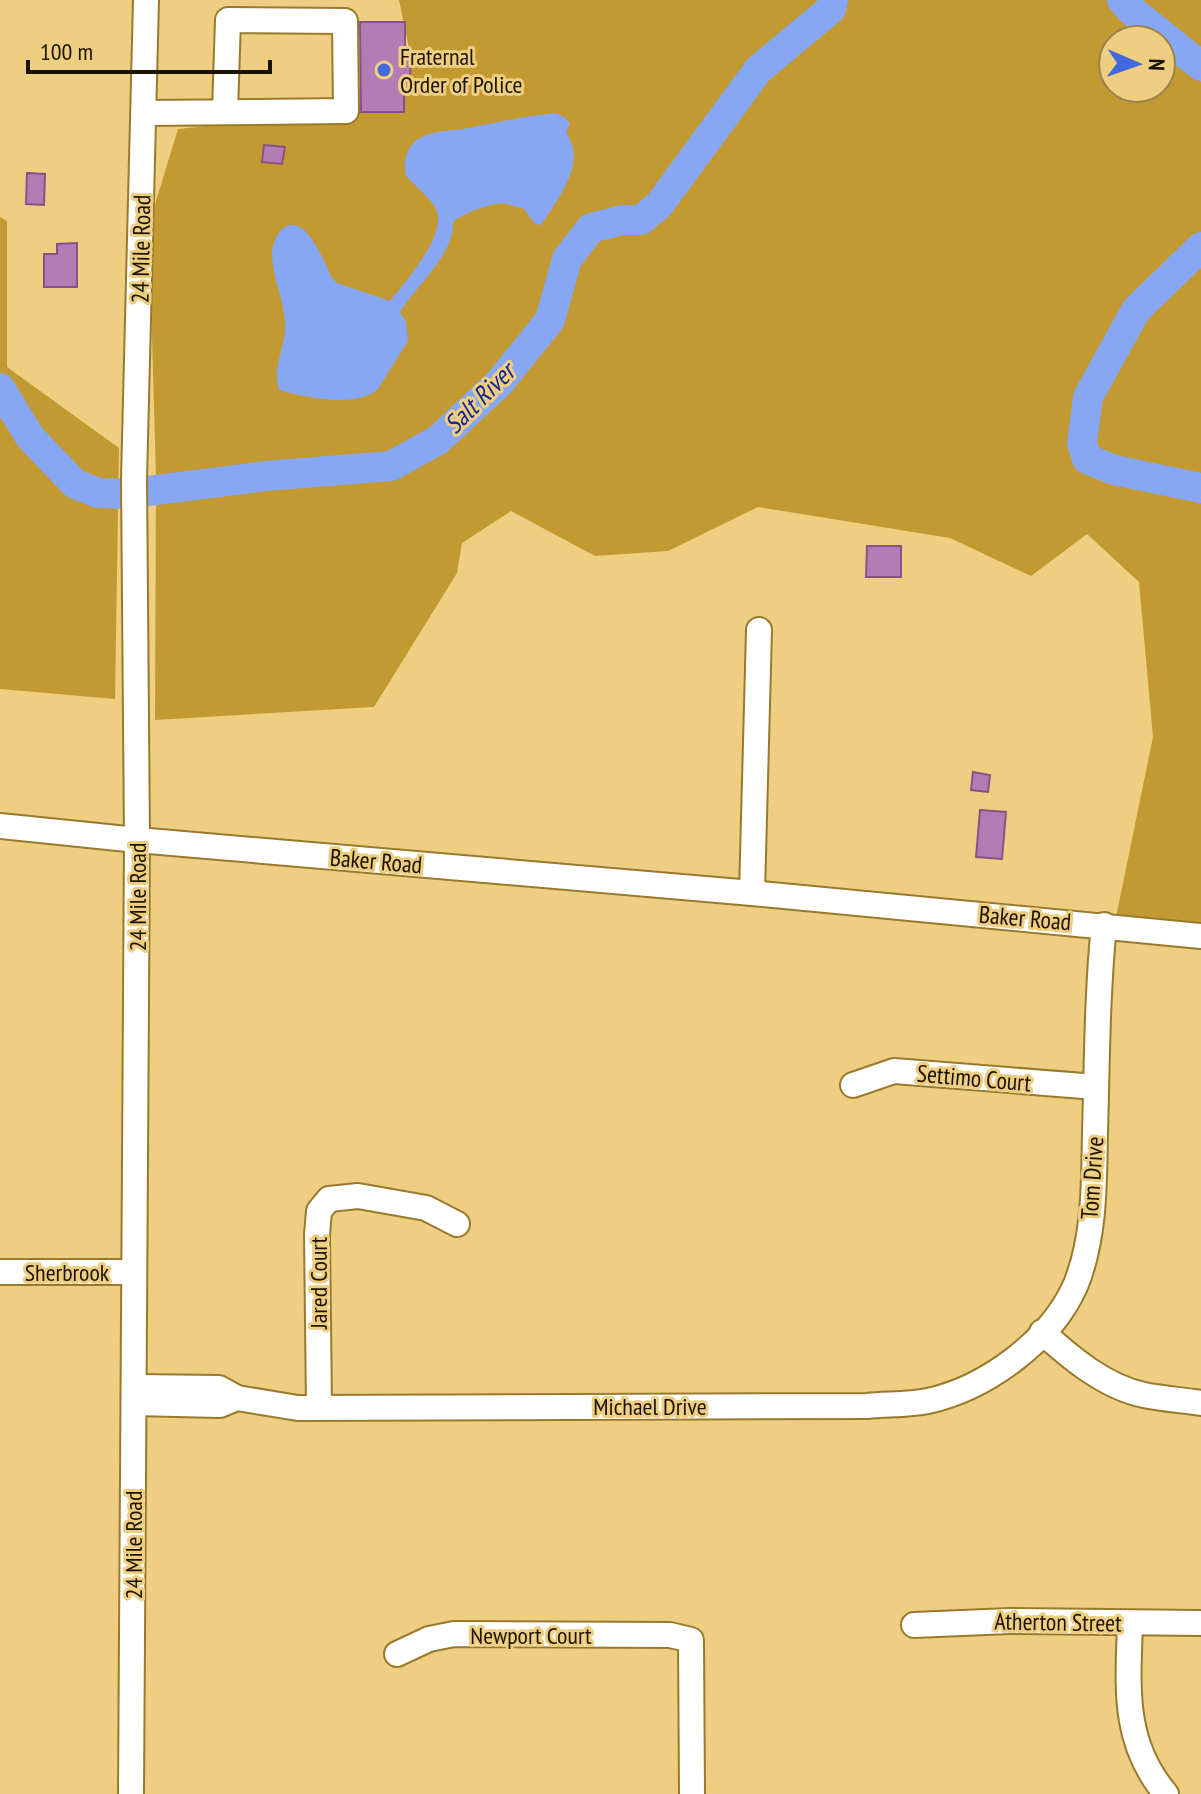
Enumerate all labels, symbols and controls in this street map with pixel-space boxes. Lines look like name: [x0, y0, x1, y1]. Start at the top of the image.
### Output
scale bar: [28, 24, 270, 74]
north arrow: [1097, 24, 1177, 104]
text: 100 m: [40, 36, 93, 67]
place label: Fraternal Order of Police: [400, 41, 522, 100]
text: N: [1143, 58, 1171, 71]
marker: Fraternal Order of Police: [375, 61, 393, 79]
street label: 24 Mile Road: [125, 194, 157, 304]
water label: Salt River: [437, 353, 524, 440]
street label: Baker Road: [329, 842, 423, 880]
street label: 24 Mile Road: [122, 843, 153, 951]
street label: Baker Road: [978, 899, 1072, 937]
street label: Settimo Court: [916, 1058, 1033, 1098]
street label: Tom Drive: [1074, 1136, 1110, 1220]
street label: Jared Court: [303, 1237, 334, 1330]
street label: Sherbrook: [25, 1257, 110, 1288]
street label: Michael Drive: [593, 1391, 707, 1422]
street label: 24 Mile Road: [118, 1491, 149, 1599]
street label: Atherton Street: [994, 1605, 1122, 1639]
street label: Newport Court: [470, 1620, 592, 1651]

